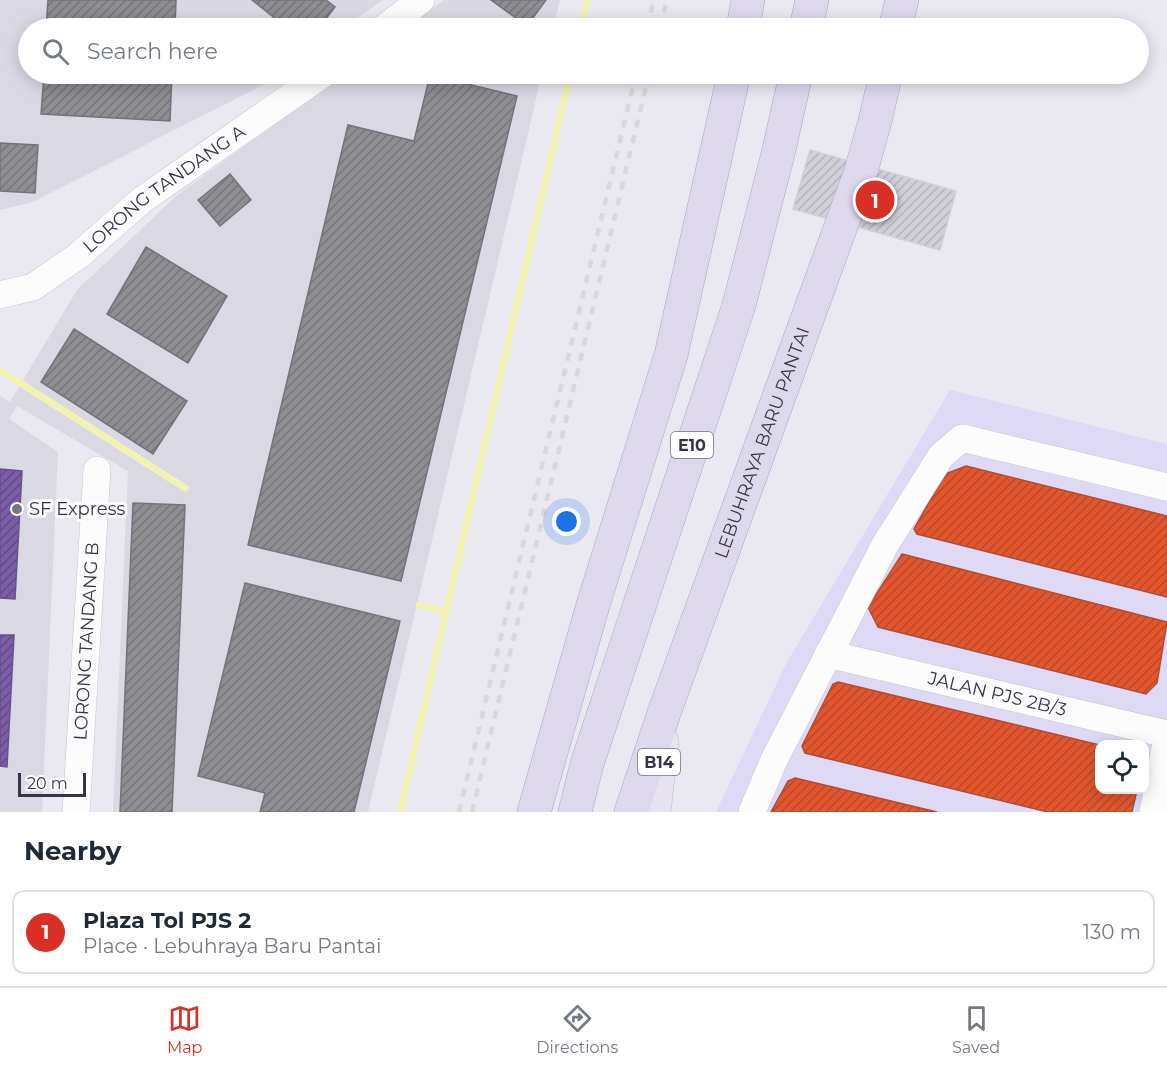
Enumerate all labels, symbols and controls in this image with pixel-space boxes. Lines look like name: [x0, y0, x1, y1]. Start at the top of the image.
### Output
search box: [18, 18, 1149, 84]
icon: search: [39, 35, 72, 68]
text: Search here: [87, 38, 218, 65]
street label: LORONG TANDANG A: [79, 120, 250, 257]
pin: 1: [856, 178, 894, 222]
street label: LEBUHRAYA BARU PANTAI: [710, 324, 814, 561]
road number: E10: [671, 432, 713, 458]
place label: SF Express: [29, 498, 125, 520]
marker: SF Express: [10, 502, 24, 516]
your location: [552, 507, 581, 536]
street label: LORONG TANDANG B: [69, 542, 104, 741]
street label: JALAN PJS 2B/3: [925, 667, 1069, 721]
map controls: [1095, 740, 1149, 794]
button: locate: [1095, 740, 1149, 794]
road number: B14: [638, 749, 680, 775]
scale bar: [18, 770, 86, 798]
text: 20 m: [27, 774, 68, 793]
text: Nearby: [24, 835, 121, 867]
text: Plaza Tol PJS 2: [83, 907, 251, 934]
text: 1: [42, 920, 49, 944]
text: 130 m: [1083, 920, 1141, 944]
text: Place · Lebuhraya Baru Pantai: [83, 934, 381, 958]
tab: Map: [167, 1002, 202, 1057]
tab: Directions: [536, 1002, 618, 1057]
tab: Saved: [952, 1002, 1000, 1057]

